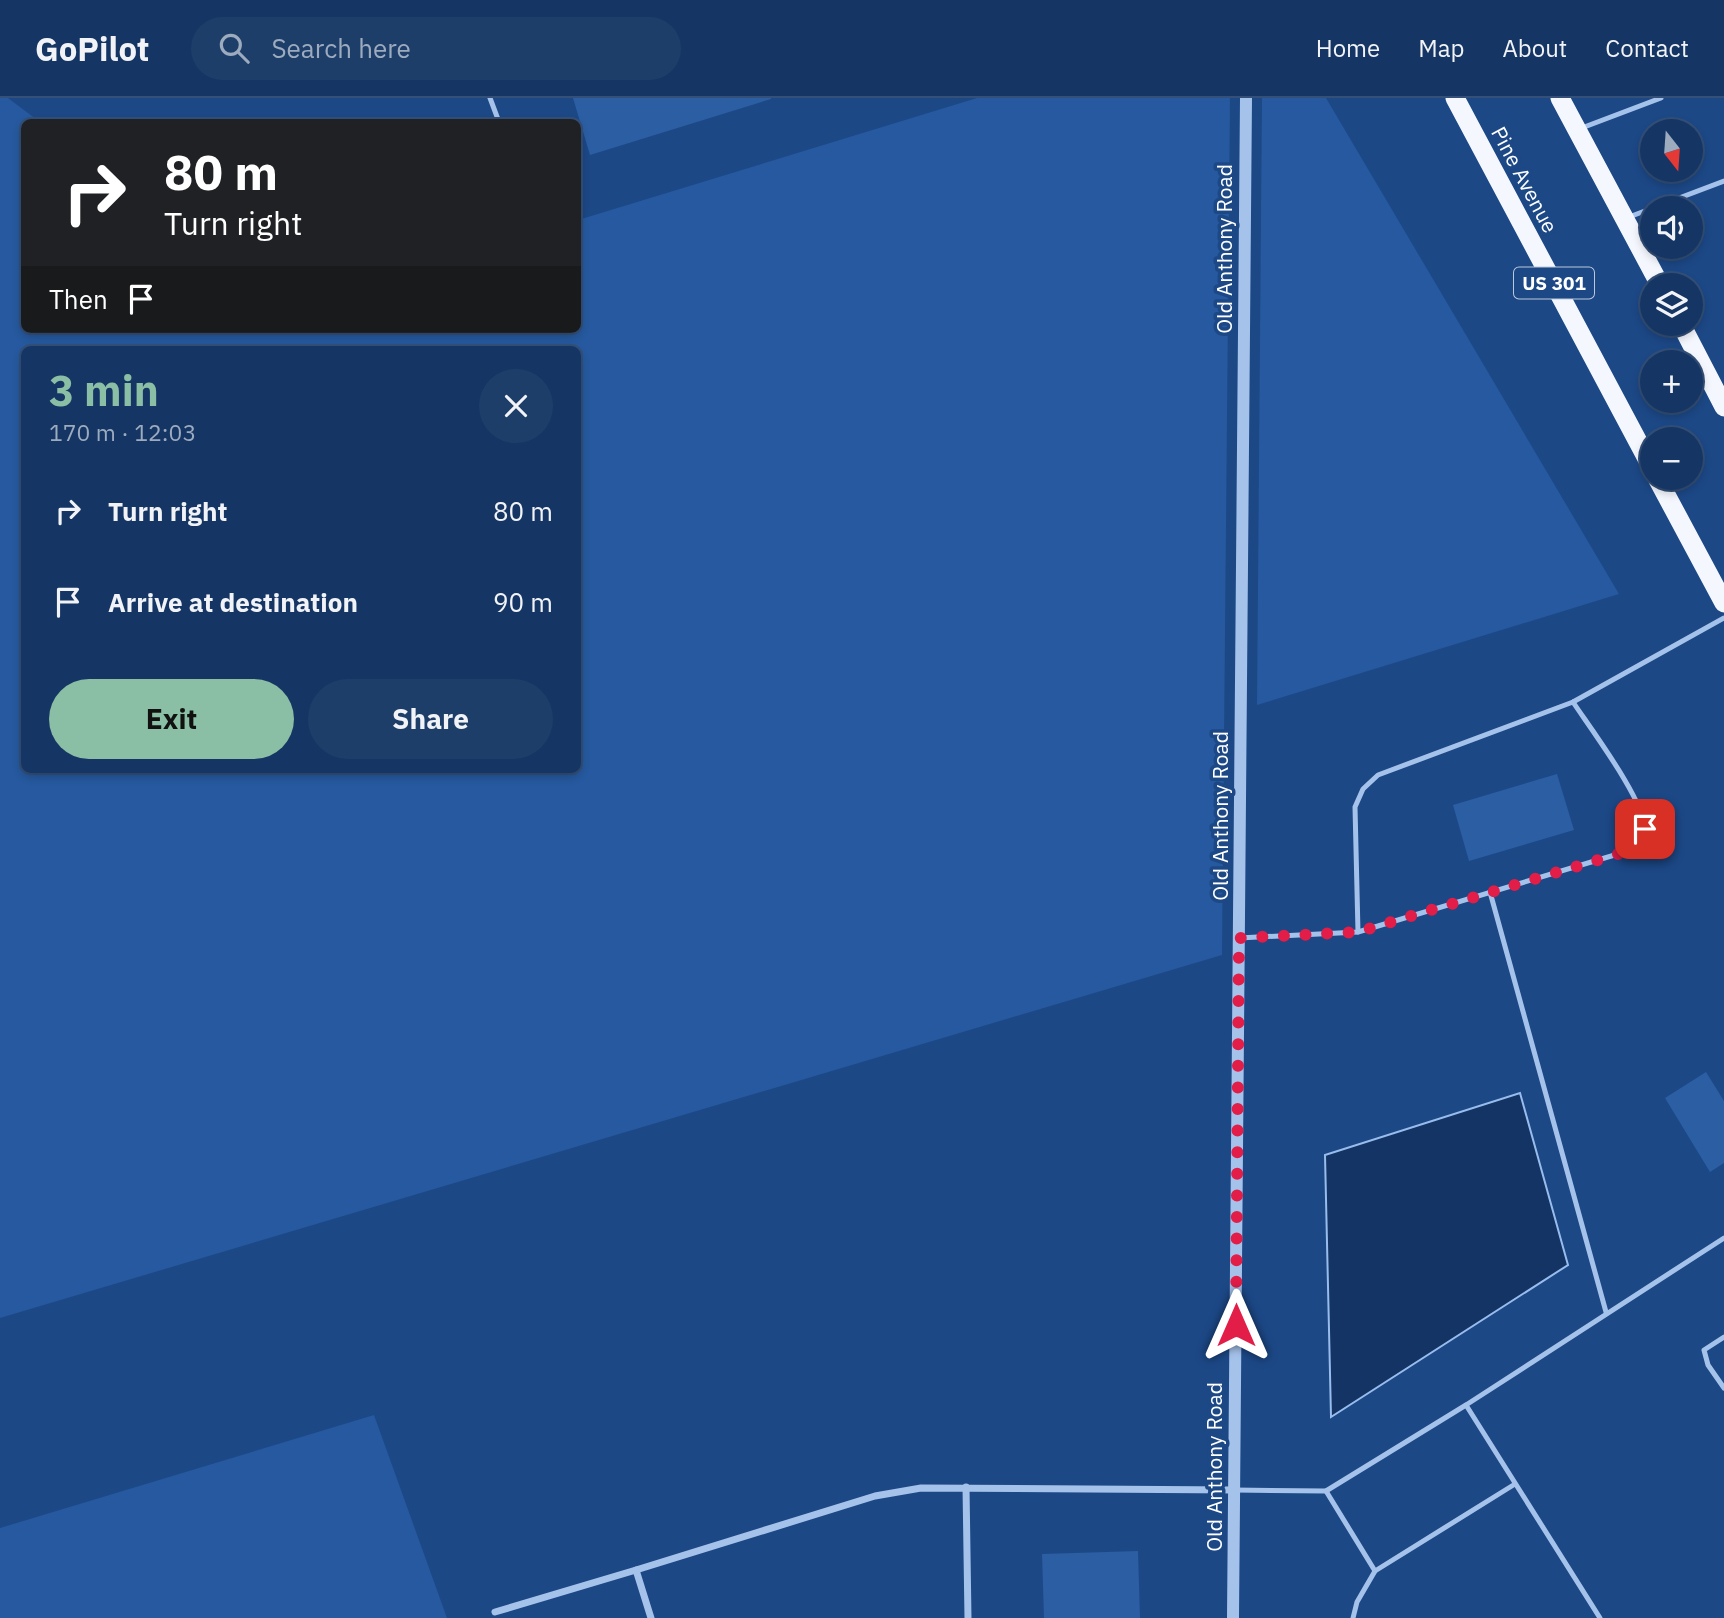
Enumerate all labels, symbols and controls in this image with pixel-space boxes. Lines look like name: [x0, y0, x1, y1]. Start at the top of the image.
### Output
search box: [191, 17, 681, 80]
text: GoPilot: [35, 27, 149, 70]
icon: search: [215, 29, 253, 67]
text: Search here: [271, 31, 411, 65]
text: Home: [1316, 32, 1380, 64]
text: Map: [1418, 32, 1464, 64]
text: About: [1502, 32, 1567, 64]
text: Contact: [1605, 32, 1689, 64]
north arrow: [1640, 119, 1703, 182]
map controls: [1640, 119, 1703, 490]
street label: Pine Avenue: [1485, 122, 1565, 238]
text: 80 m: [164, 140, 278, 203]
icon: right: [49, 147, 140, 238]
street label: Old Anthony Road: [1210, 164, 1238, 334]
button: sound: [1640, 196, 1703, 259]
text: Turn right: [164, 202, 302, 244]
road number: US 301: [1514, 267, 1594, 298]
button: layers: [1640, 273, 1703, 336]
icon: arrive: [122, 280, 160, 318]
text: Then: [49, 282, 108, 316]
button: +: [1640, 350, 1703, 413]
text: 3 min: [49, 363, 159, 418]
button: close: [479, 369, 553, 443]
text: 170 m · 12:03: [49, 417, 196, 447]
button: −: [1640, 427, 1703, 490]
icon: right: [49, 492, 87, 530]
text: Turn right: [108, 494, 227, 528]
text: 80 m: [493, 494, 553, 528]
icon: arrive: [49, 583, 87, 621]
text: Arrive at destination: [108, 585, 358, 619]
text: 90 m: [493, 585, 553, 619]
button: Exit: [49, 679, 294, 759]
button: Share: [308, 679, 553, 759]
street label: Old Anthony Road: [1206, 731, 1234, 901]
pin: [1615, 799, 1675, 859]
icon: arrive: [1626, 810, 1664, 848]
position arrow: [1199, 1288, 1273, 1362]
street label: Old Anthony Road: [1200, 1382, 1228, 1552]

